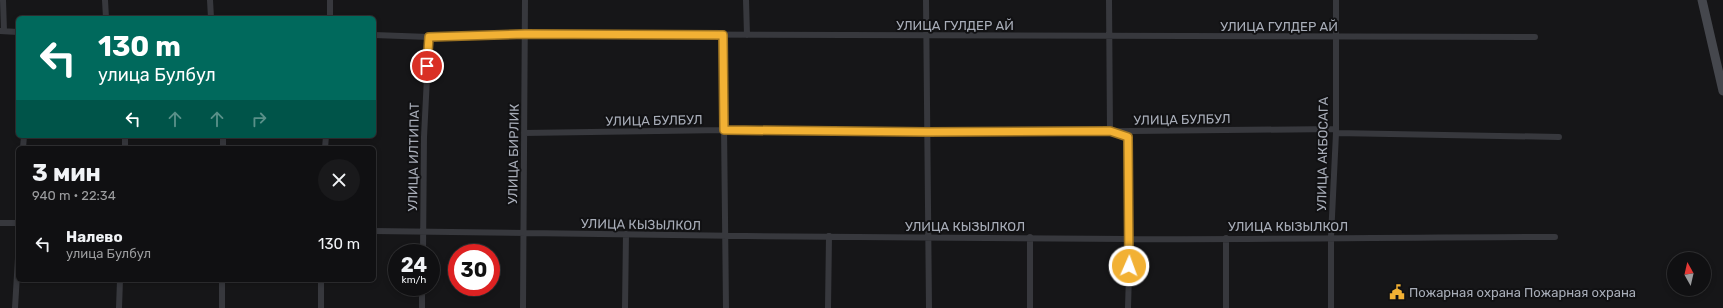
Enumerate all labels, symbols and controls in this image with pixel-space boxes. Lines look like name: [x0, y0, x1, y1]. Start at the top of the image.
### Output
street label: УЛИЦА ГУЛДЕР АЙ: [896, 18, 1014, 33]
street label: УЛИЦА ГУЛДЕР АЙ: [1220, 19, 1338, 34]
text: 130 m: [98, 30, 181, 63]
icon: left: [32, 32, 84, 84]
pin: [410, 49, 444, 83]
icon: arrive: [416, 55, 438, 77]
text: улица Булбул: [98, 64, 216, 86]
street label: УЛИЦА АКБОСАГА: [1314, 96, 1331, 211]
street label: УЛИЦА ИЛТИПАТ: [405, 102, 422, 212]
street label: УЛИЦА БИРЛИК: [505, 103, 522, 205]
icon: left: [122, 108, 144, 130]
icon: ahead: [164, 108, 186, 130]
icon: ahead: [206, 108, 228, 130]
icon: right: [248, 108, 270, 130]
street label: УЛИЦА БУЛБУЛ: [1133, 111, 1231, 128]
street label: УЛИЦА БУЛБУЛ: [605, 112, 703, 129]
text: 3 мин: [32, 159, 101, 187]
button: close: [318, 159, 360, 201]
text: 940 m · 22:34: [32, 188, 116, 203]
street label: УЛИЦА КЫЗЫЛКОЛ: [581, 216, 701, 233]
street label: УЛИЦА КЫЗЫЛКОЛ: [905, 219, 1025, 234]
street label: УЛИЦА КЫЗЫЛКОЛ: [1228, 219, 1348, 234]
text: Налево: [66, 228, 123, 246]
icon: left: [32, 233, 54, 255]
text: 130 m: [318, 235, 360, 253]
speed limit sign: 30: [448, 244, 500, 296]
position arrow: [1108, 245, 1150, 287]
text: улица Булбул: [66, 246, 151, 261]
north arrow: [1667, 252, 1711, 296]
map controls: [1667, 252, 1711, 296]
text: 24: [401, 253, 427, 277]
text: km/h: [402, 274, 426, 286]
public building icon: Пожарная охрана Пожарная охрана: [1388, 283, 1406, 301]
place label: Пожарная охрана Пожарная охрана: [1409, 285, 1636, 300]

